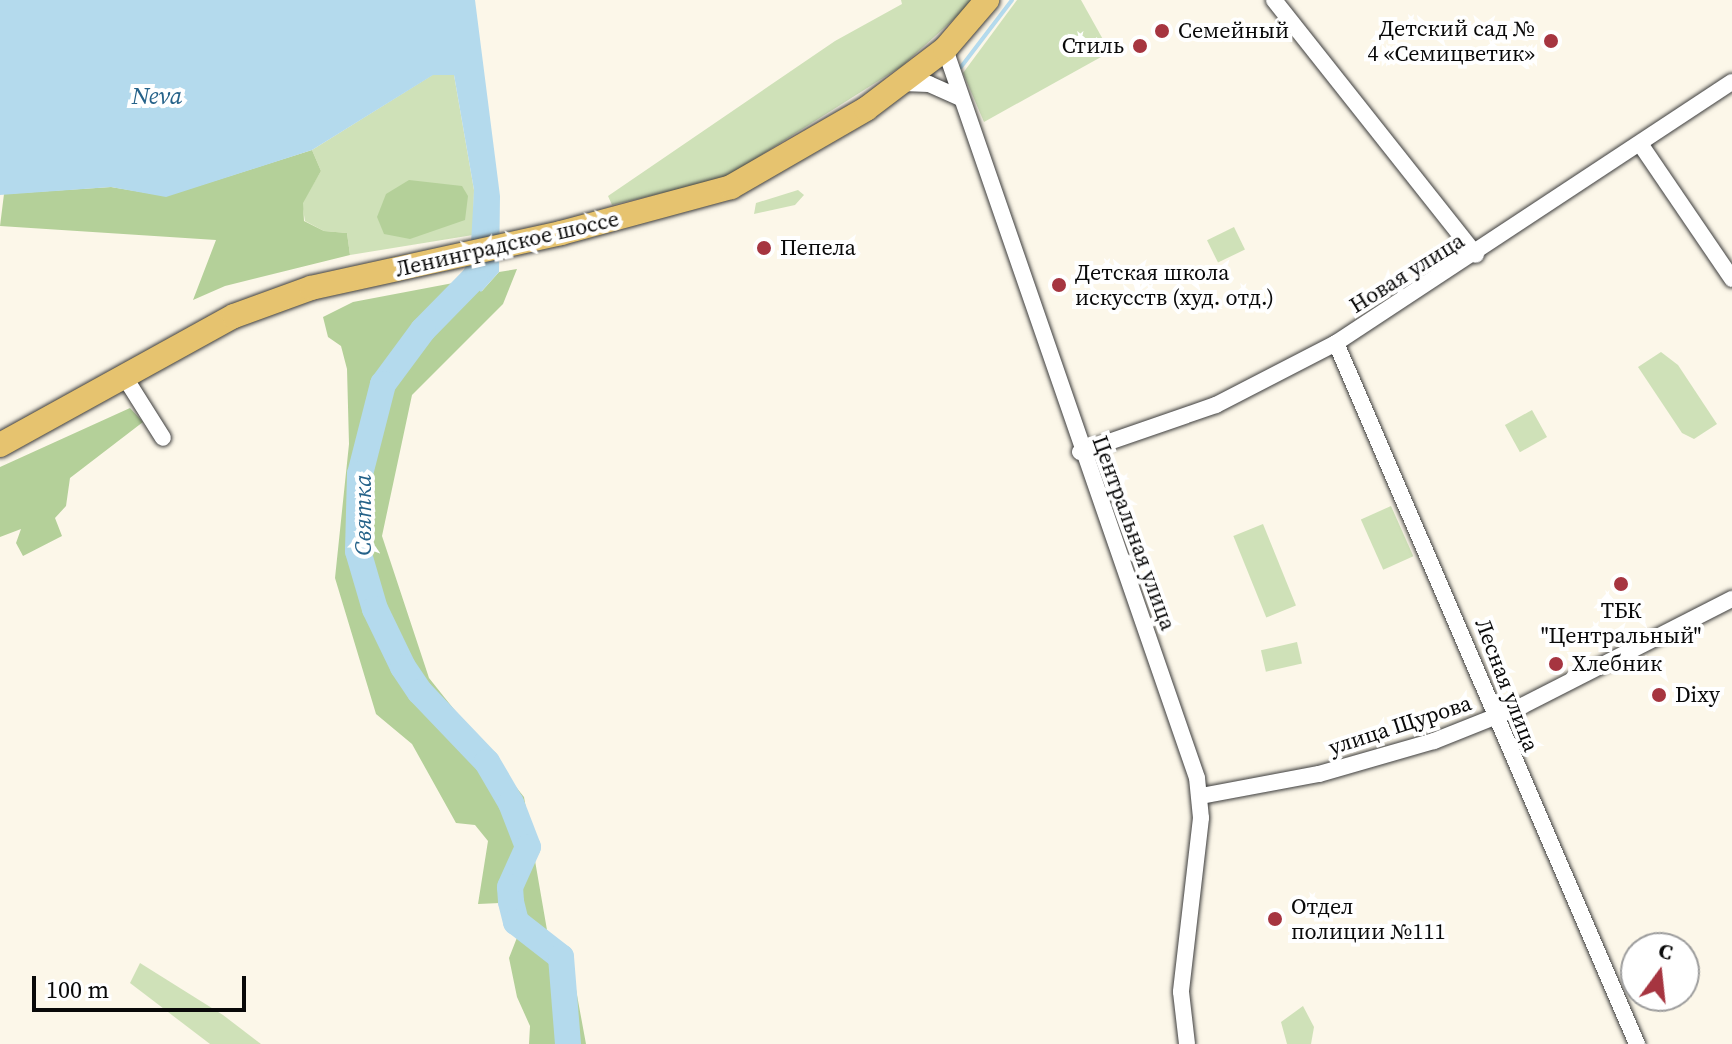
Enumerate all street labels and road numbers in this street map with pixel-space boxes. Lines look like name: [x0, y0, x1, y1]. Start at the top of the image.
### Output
street label: Ленинградское шоссе: [393, 205, 621, 283]
street label: Новая улица: [1345, 227, 1469, 319]
street label: Центральная улица: [1087, 432, 1181, 634]
street label: Лесная улица: [1469, 615, 1545, 755]
street label: улица Щурова: [1325, 689, 1475, 761]

